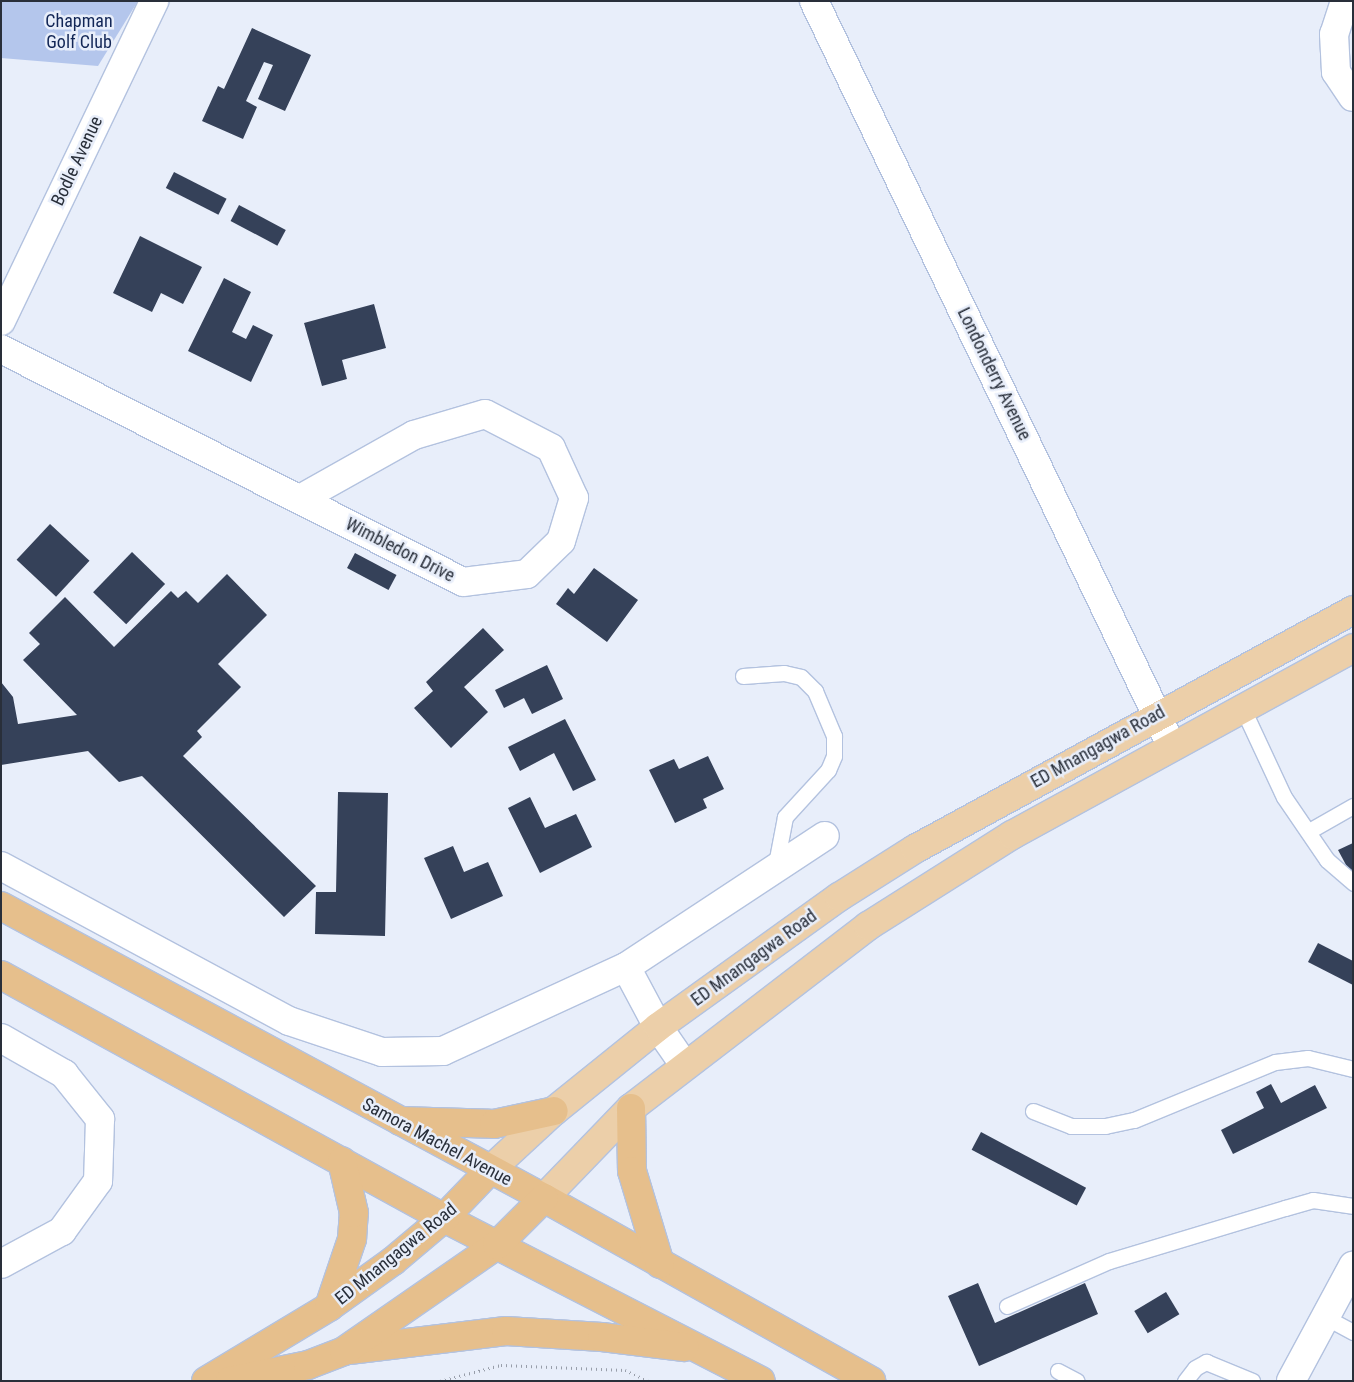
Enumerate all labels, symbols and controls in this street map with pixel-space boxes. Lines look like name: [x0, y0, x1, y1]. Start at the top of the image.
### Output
park label: Chapman Golf Club: [45, 11, 113, 54]
street label: Bodle Avenue: [47, 113, 107, 209]
street label: Londonderry Avenue: [953, 304, 1035, 444]
street label: Wimbledon Drive: [342, 513, 458, 587]
street label: ED Mnangagwa Road: [1027, 701, 1169, 793]
street label: ED Mnangagwa Road: [687, 905, 821, 1011]
street label: Samora Machel Avenue: [359, 1093, 515, 1191]
street label: ED Mnangagwa Road: [331, 1198, 461, 1310]

